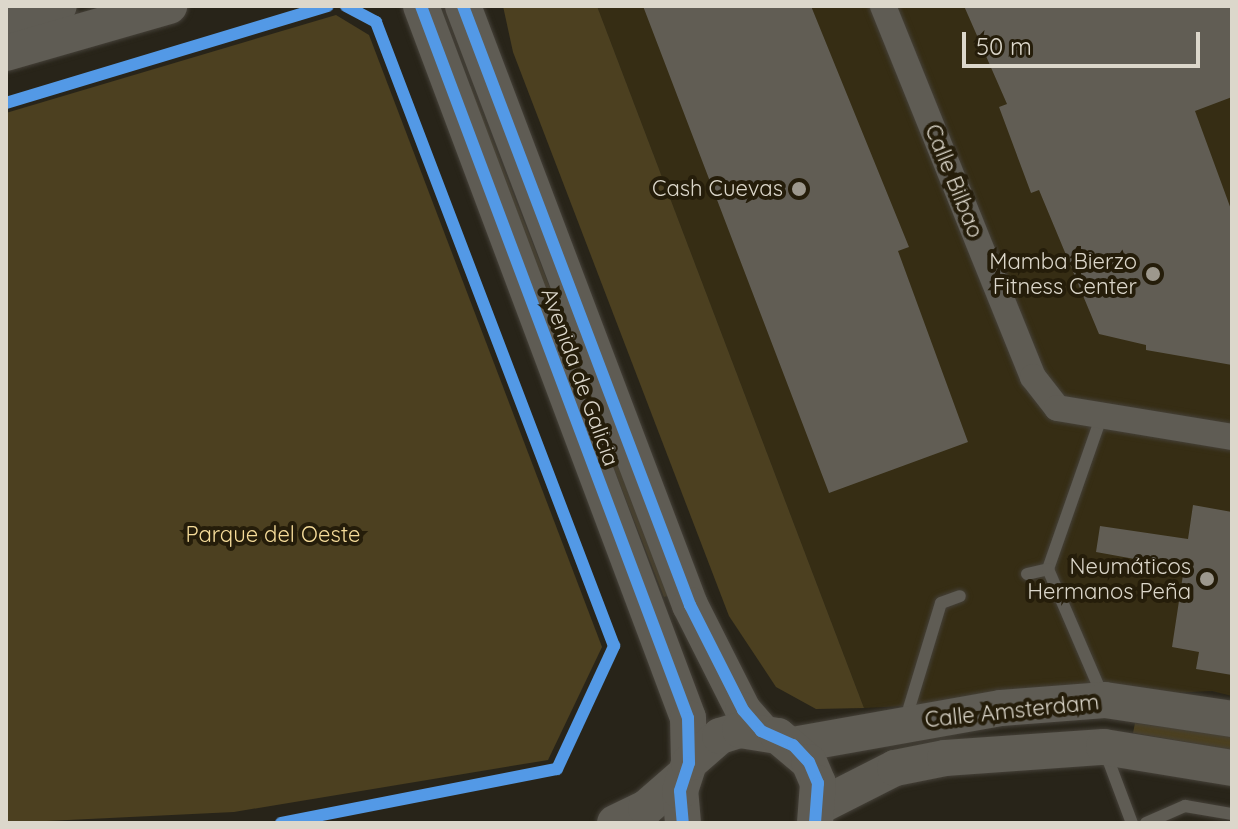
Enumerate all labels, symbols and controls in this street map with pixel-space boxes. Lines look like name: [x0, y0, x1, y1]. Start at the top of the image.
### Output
scale bar: [966, 16, 1204, 66]
text: 50 m: [976, 31, 1032, 61]
street label: Calle Bilbao: [919, 120, 989, 242]
place label: Cash Cuevas: [652, 176, 783, 202]
marker: Cash Cuevas: [790, 180, 808, 198]
place label: Mamba Bierzo Fitness Center: [989, 248, 1137, 300]
marker: Mamba Bierzo Fitness Center: [1144, 265, 1162, 283]
street label: Avenida de Galicia: [536, 284, 624, 470]
park label: Parque del Oeste: [186, 522, 360, 548]
place label: Neumáticos Hermanos Peña: [1027, 553, 1191, 604]
marker: Neumáticos Hermanos Peña: [1198, 570, 1216, 588]
street label: Calle Amsterdam: [924, 689, 1100, 733]

